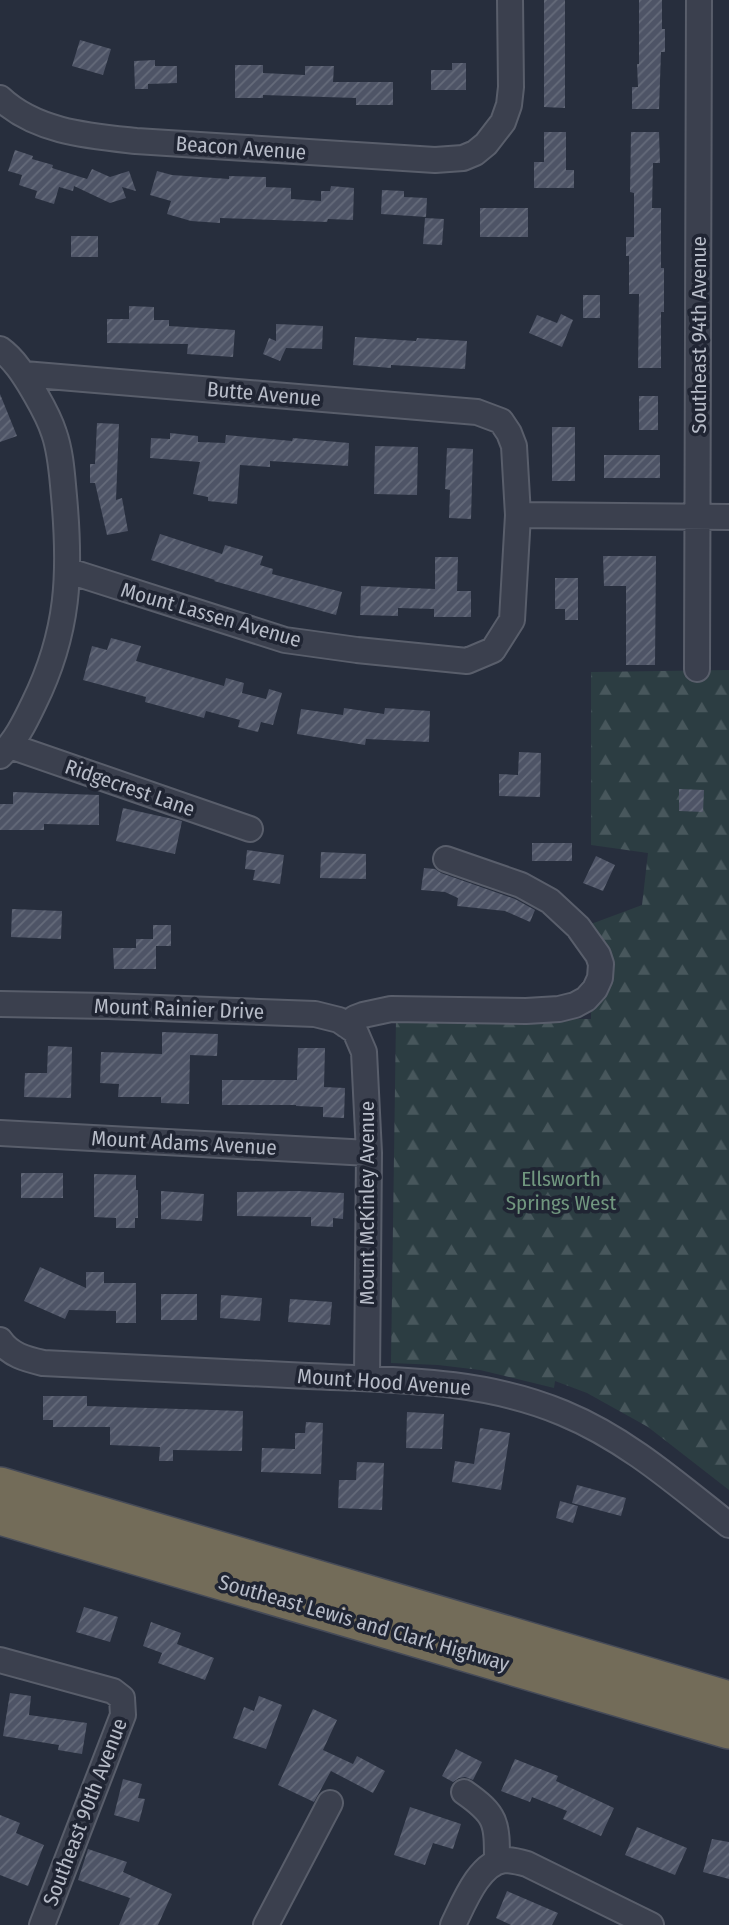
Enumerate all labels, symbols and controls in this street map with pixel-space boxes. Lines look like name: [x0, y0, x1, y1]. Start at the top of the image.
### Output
street label: Beacon Avenue: [175, 130, 307, 166]
street label: Southeast 94th Avenue: [686, 236, 712, 434]
street label: Butte Avenue: [206, 376, 322, 412]
street label: Mount Lassen Avenue: [118, 577, 304, 653]
street label: Ridgecrest Lane: [62, 754, 198, 822]
street label: Mount Rainier Drive: [94, 993, 264, 1025]
street label: Mount McKinley Avenue: [354, 1101, 380, 1305]
street label: Mount Adams Avenue: [91, 1125, 277, 1161]
park label: Ellsworth Springs West: [506, 1166, 616, 1216]
street label: Mount Hood Avenue: [296, 1363, 472, 1401]
street label: Southeast Lewis and Clark Highway: [216, 1569, 513, 1677]
street label: Southeast 90th Avenue: [37, 1715, 133, 1909]

